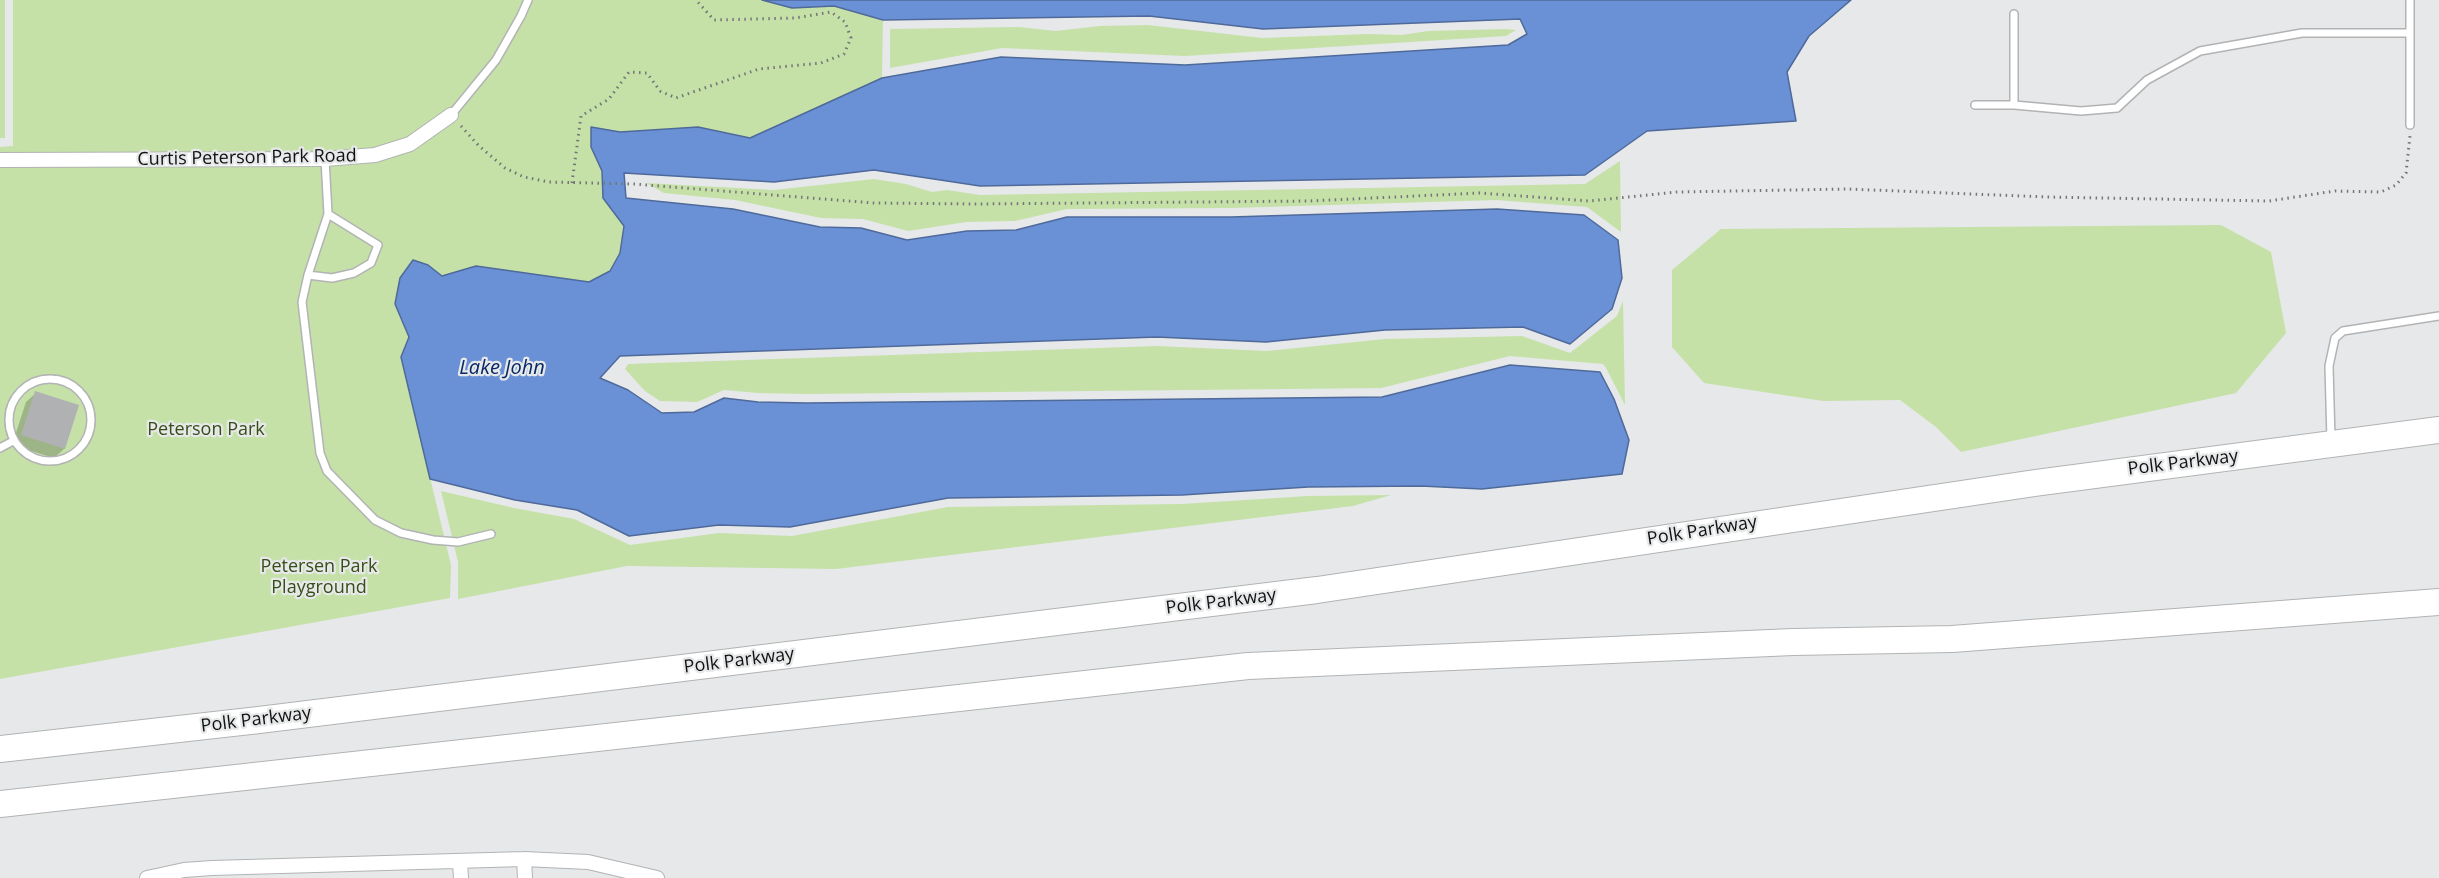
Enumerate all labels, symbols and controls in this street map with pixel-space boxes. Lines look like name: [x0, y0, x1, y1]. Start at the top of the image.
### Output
street label: Curtis Peterson Park Road: [137, 145, 357, 171]
water label: Lake John: [459, 356, 545, 380]
park label: Peterson Park: [147, 419, 265, 441]
street label: Polk Parkway: [2127, 446, 2239, 480]
street label: Polk Parkway: [1646, 512, 1758, 550]
park label: Petersen Park Playground: [261, 556, 377, 598]
street label: Polk Parkway: [1165, 585, 1277, 619]
street label: Polk Parkway: [683, 644, 795, 678]
street label: Polk Parkway: [200, 703, 312, 737]

